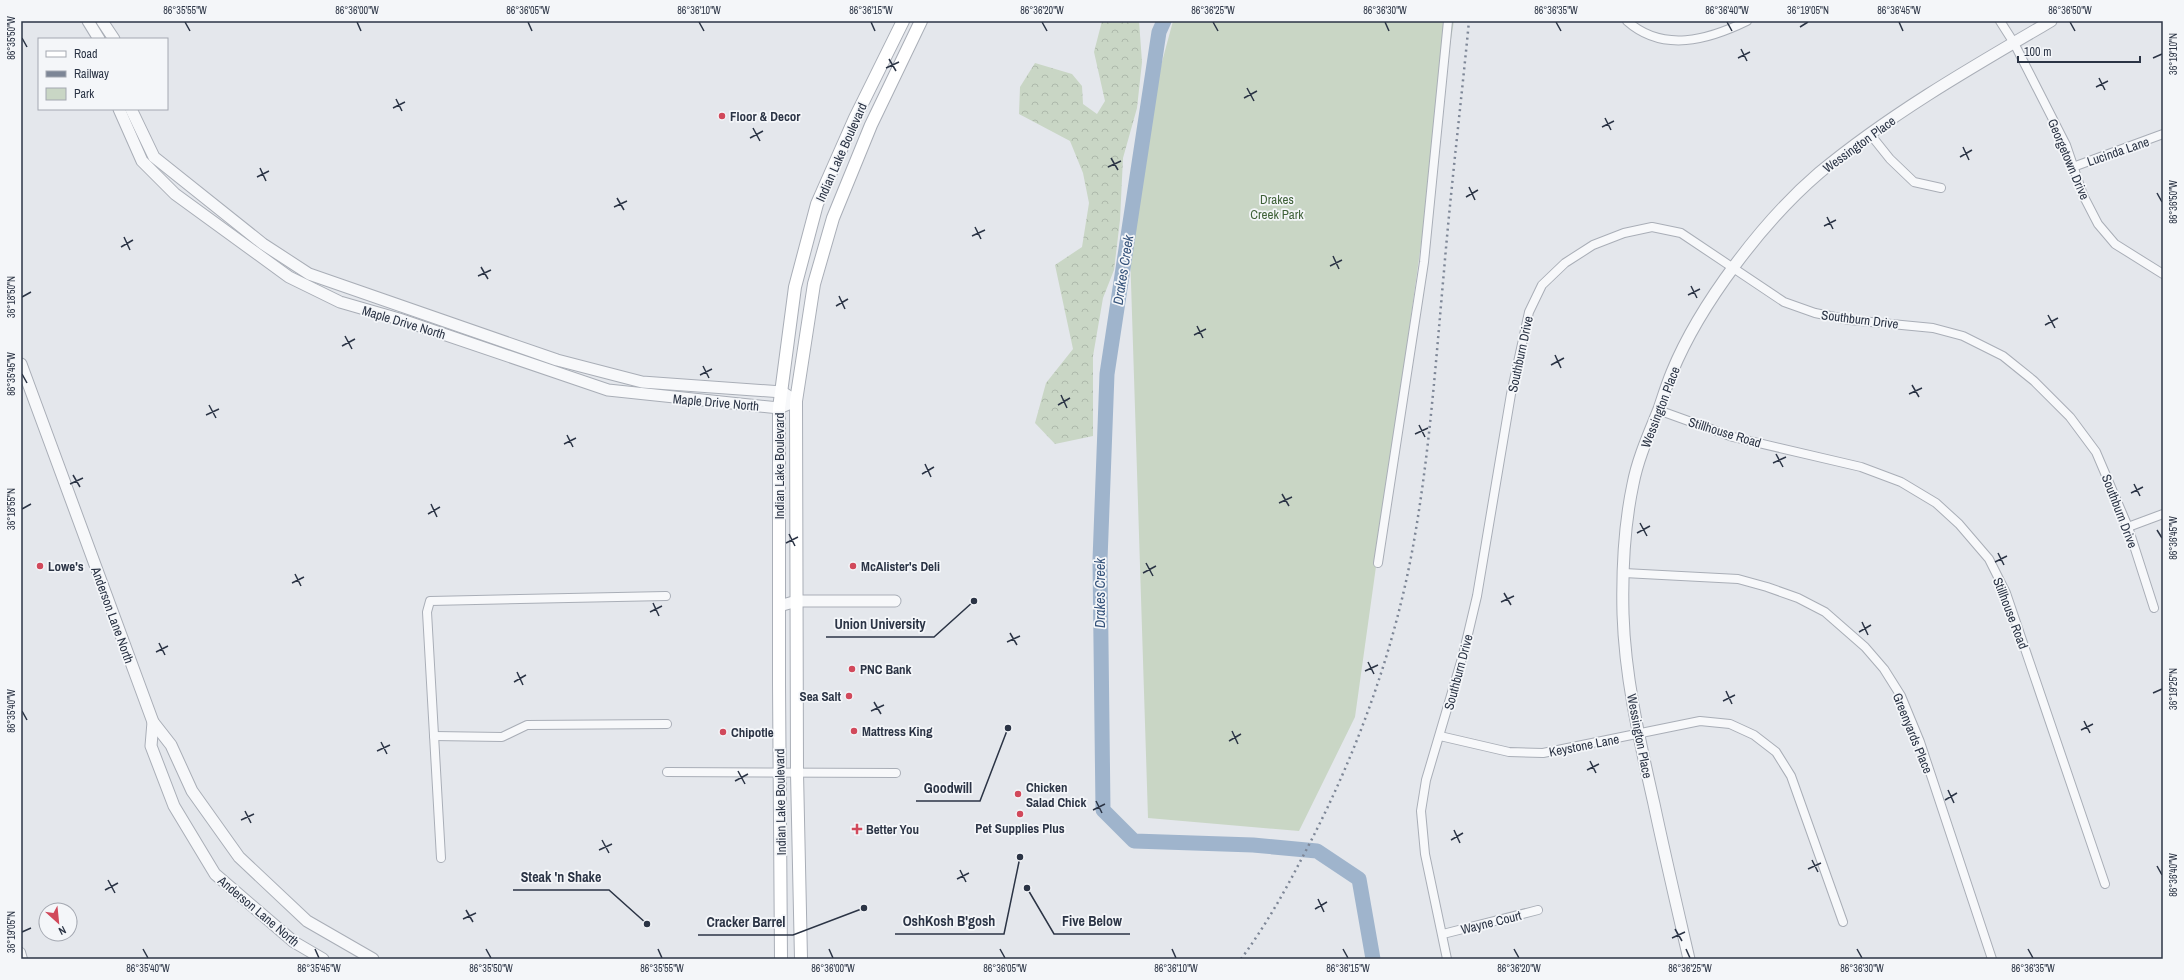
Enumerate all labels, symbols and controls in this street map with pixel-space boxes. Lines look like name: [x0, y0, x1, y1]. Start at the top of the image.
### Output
text: 86°35'55"W: [163, 4, 207, 17]
text: 86°36'00"W: [335, 4, 379, 17]
text: 86°36'05"W: [506, 4, 550, 17]
text: 86°36'10"W: [677, 4, 721, 17]
text: 86°36'15"W: [849, 4, 893, 17]
text: 86°36'20"W: [1020, 4, 1064, 17]
text: 86°36'25"W: [1191, 4, 1235, 17]
text: 86°36'30"W: [1363, 4, 1407, 17]
text: 86°36'35"W: [1534, 4, 1578, 17]
text: 86°36'40"W: [1705, 4, 1749, 17]
text: 36°19'05"N: [1787, 4, 1829, 17]
text: 86°36'45"W: [1877, 4, 1921, 17]
text: 86°36'50"W: [2048, 4, 2092, 17]
text: 86°35'50"W: [5, 16, 18, 60]
text: 36°19'10"N: [2167, 33, 2180, 75]
legend: [38, 38, 168, 110]
scale bar: [2018, 38, 2140, 64]
text: 100 m: [2024, 44, 2051, 60]
text: Road: [74, 46, 98, 62]
text: Railway: [74, 66, 109, 82]
text: Park: [74, 86, 94, 102]
street label: Indian Lake Boulevard: [812, 100, 871, 204]
place label: Floor & Decor: [730, 108, 801, 125]
marker: Floor & Decor: [717, 111, 727, 121]
street label: Wessington Place: [1820, 112, 1899, 176]
street label: Georgetown Drive: [2044, 116, 2093, 202]
street label: Lucinda Lane: [2085, 133, 2152, 170]
text: 86°36'50"W: [2167, 180, 2180, 224]
park label: Drakes Creek Park: [1250, 191, 1304, 223]
water label: Drakes Creek: [1109, 233, 1138, 306]
text: 36°18'50"N: [5, 276, 18, 318]
street label: Maple Drive North: [360, 302, 448, 343]
street label: Southburn Drive: [1820, 306, 1900, 333]
street label: Southburn Drive: [1504, 314, 1537, 394]
text: 86°35'45"W: [5, 352, 18, 396]
street label: Wessington Place: [1637, 364, 1684, 450]
street label: Maple Drive North: [672, 390, 760, 415]
street label: Indian Lake Boulevard: [771, 413, 788, 519]
street label: Stillhouse Road: [1686, 413, 1763, 452]
street label: Southburn Drive: [2098, 472, 2141, 551]
text: 36°18'55"N: [5, 488, 18, 530]
text: 86°36'45"W: [2167, 516, 2180, 560]
water label: Drakes Creek: [1091, 557, 1109, 628]
place label: Lowe's: [48, 558, 84, 575]
place label: McAlister's Deli: [861, 558, 940, 575]
marker: Lowe's: [35, 561, 45, 571]
marker: McAlister's Deli: [848, 561, 858, 571]
street label: Anderson Lane North: [87, 564, 138, 666]
street label: Stillhouse Road: [1989, 575, 2032, 651]
callout: Union University: [826, 611, 934, 637]
text: Union University: [834, 615, 926, 633]
street label: Southburn Drive: [1440, 632, 1477, 712]
place label: PNC Bank: [860, 661, 912, 678]
marker: PNC Bank: [847, 664, 857, 674]
text: 36°19'25"N: [2167, 668, 2180, 710]
place label: Sea Salt: [800, 688, 841, 705]
text: 86°35'40"W: [5, 689, 18, 733]
street label: Greenyards Place: [1889, 690, 1936, 776]
marker: Sea Salt: [844, 691, 854, 701]
street label: Wessington Place: [1623, 692, 1656, 780]
place label: Mattress King: [862, 723, 933, 740]
place label: Chipotle: [731, 724, 774, 741]
marker: Mattress King: [849, 726, 859, 736]
marker: Chipotle: [718, 727, 728, 737]
street label: Keystone Lane: [1548, 730, 1621, 761]
street label: Indian Lake Boulevard: [771, 748, 790, 855]
callout: Goodwill: [916, 775, 980, 801]
text: Goodwill: [924, 779, 972, 797]
place label: Chicken Salad Chick: [1026, 779, 1087, 811]
marker: Chicken Salad Chick: [1013, 789, 1023, 799]
marker: Pet Supplies Plus: [1015, 809, 1025, 819]
place label: Pet Supplies Plus: [975, 820, 1065, 837]
place label: Better You: [866, 821, 919, 838]
marker: Better You: [851, 823, 863, 835]
text: 86°36'40"W: [2167, 853, 2180, 897]
callout: Steak 'n Shake: [513, 864, 609, 890]
text: Steak 'n Shake: [521, 868, 601, 886]
street label: Anderson Lane North: [214, 872, 303, 951]
north arrow: [38, 902, 78, 942]
street label: Wayne Court: [1459, 907, 1523, 938]
callout: OshKosh B'gosh: [895, 908, 1004, 934]
callout: Five Below: [1054, 908, 1130, 934]
callout: Cracker Barrel: [698, 909, 793, 935]
text: 36°19'05"N: [5, 911, 18, 953]
text: OshKosh B'gosh: [903, 912, 995, 930]
text: Five Below: [1062, 912, 1122, 930]
text: Cracker Barrel: [706, 913, 786, 931]
text: N: [56, 923, 69, 939]
text: 86°35'40"W: [126, 962, 170, 975]
text: 86°35'45"W: [297, 962, 341, 975]
text: 86°35'50"W: [469, 962, 513, 975]
text: 86°35'55"W: [640, 962, 684, 975]
text: 86°36'00"W: [811, 962, 855, 975]
text: 86°36'05"W: [983, 962, 1027, 975]
text: 86°36'10"W: [1154, 962, 1198, 975]
text: 86°36'15"W: [1326, 962, 1370, 975]
text: 86°36'20"W: [1497, 962, 1541, 975]
text: 86°36'25"W: [1668, 962, 1712, 975]
text: 86°36'30"W: [1840, 962, 1884, 975]
text: 86°36'35"W: [2011, 962, 2055, 975]

